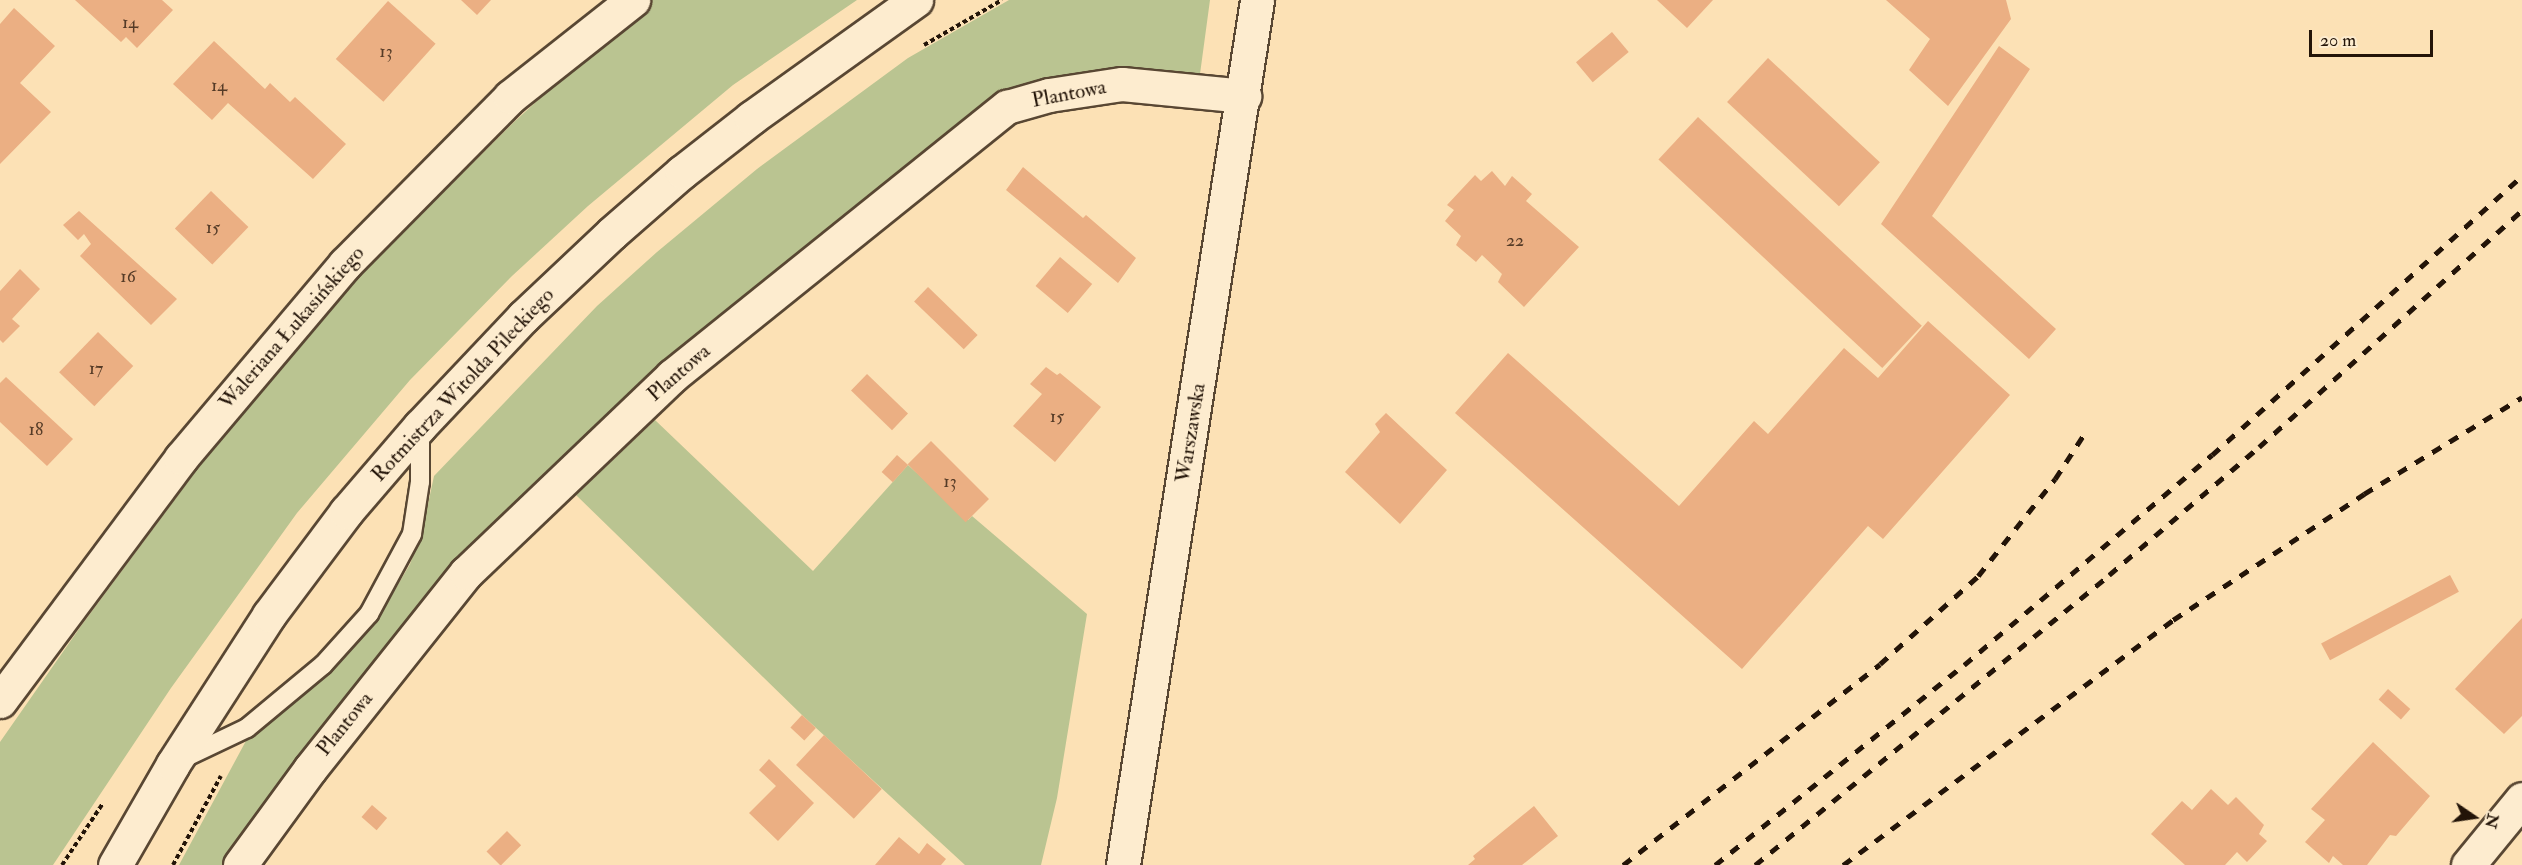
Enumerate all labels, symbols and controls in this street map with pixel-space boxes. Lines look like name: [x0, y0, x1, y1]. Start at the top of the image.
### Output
house number: 14: [122, 12, 138, 34]
scale bar: [2312, 18, 2436, 56]
text: 20 m: [2320, 29, 2356, 52]
house number: 13: [379, 41, 393, 63]
street label: Plantowa: [1030, 74, 1108, 114]
house number: 14: [211, 75, 227, 97]
house number: 15: [206, 217, 220, 239]
house number: 22: [1506, 230, 1524, 252]
street label: Waleriana Łukasińskiego: [214, 241, 370, 415]
house number: 16: [120, 266, 136, 288]
street label: Rotmistrza Witolda Pileckiego: [366, 283, 560, 487]
street label: Plantowa: [642, 339, 716, 407]
house number: 17: [89, 358, 103, 380]
street label: Warszawska: [1171, 381, 1211, 485]
house number: 15: [1050, 406, 1064, 428]
house number: 18: [29, 419, 43, 441]
house number: 13: [943, 471, 957, 493]
street label: Plantowa: [312, 687, 378, 761]
north arrow: [2444, 787, 2504, 847]
text: N: [2480, 812, 2503, 830]

